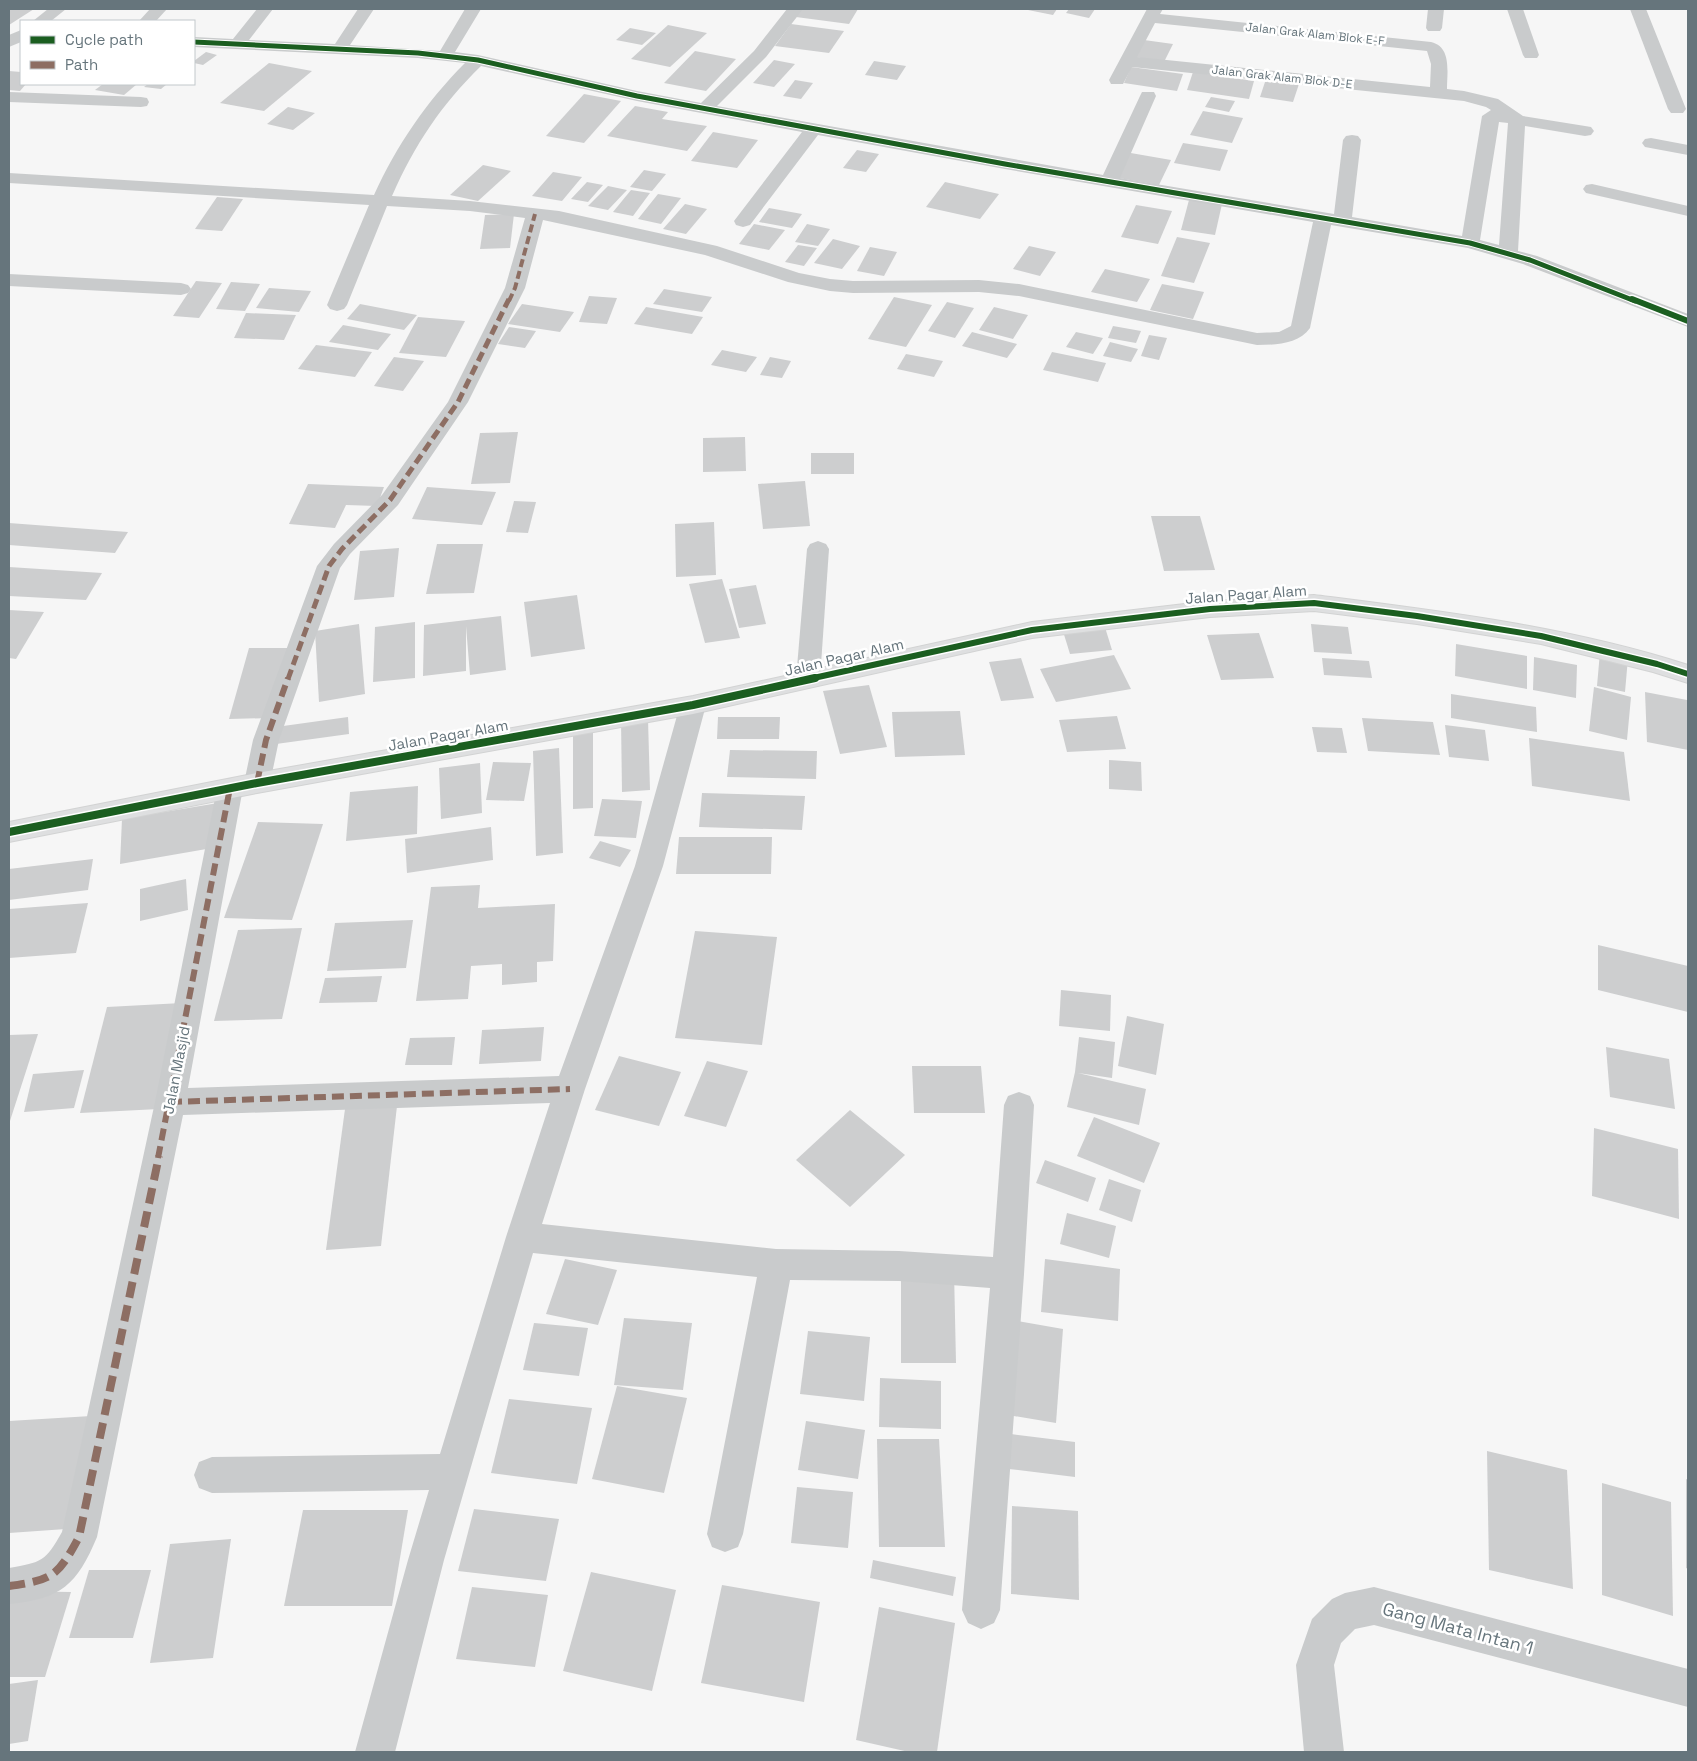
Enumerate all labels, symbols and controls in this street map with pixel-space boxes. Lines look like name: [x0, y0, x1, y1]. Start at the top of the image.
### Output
street label: Jalan Grak Alam Blok E-F: [1245, 19, 1386, 49]
legend: [20, 20, 195, 85]
text: Cycle path: [65, 30, 143, 49]
text: Path: [65, 55, 98, 74]
street label: Jalan Grak Alam Blok D-E: [1211, 62, 1353, 92]
street label: Jalan Pagar Alam: [1184, 580, 1308, 608]
street label: Jalan Pagar Alam: [782, 634, 906, 680]
street label: Jalan Pagar Alam: [386, 715, 510, 755]
street label: Jalan Masjid: [158, 1025, 194, 1115]
street label: Gang Mata Intan 1: [1380, 1597, 1536, 1659]

